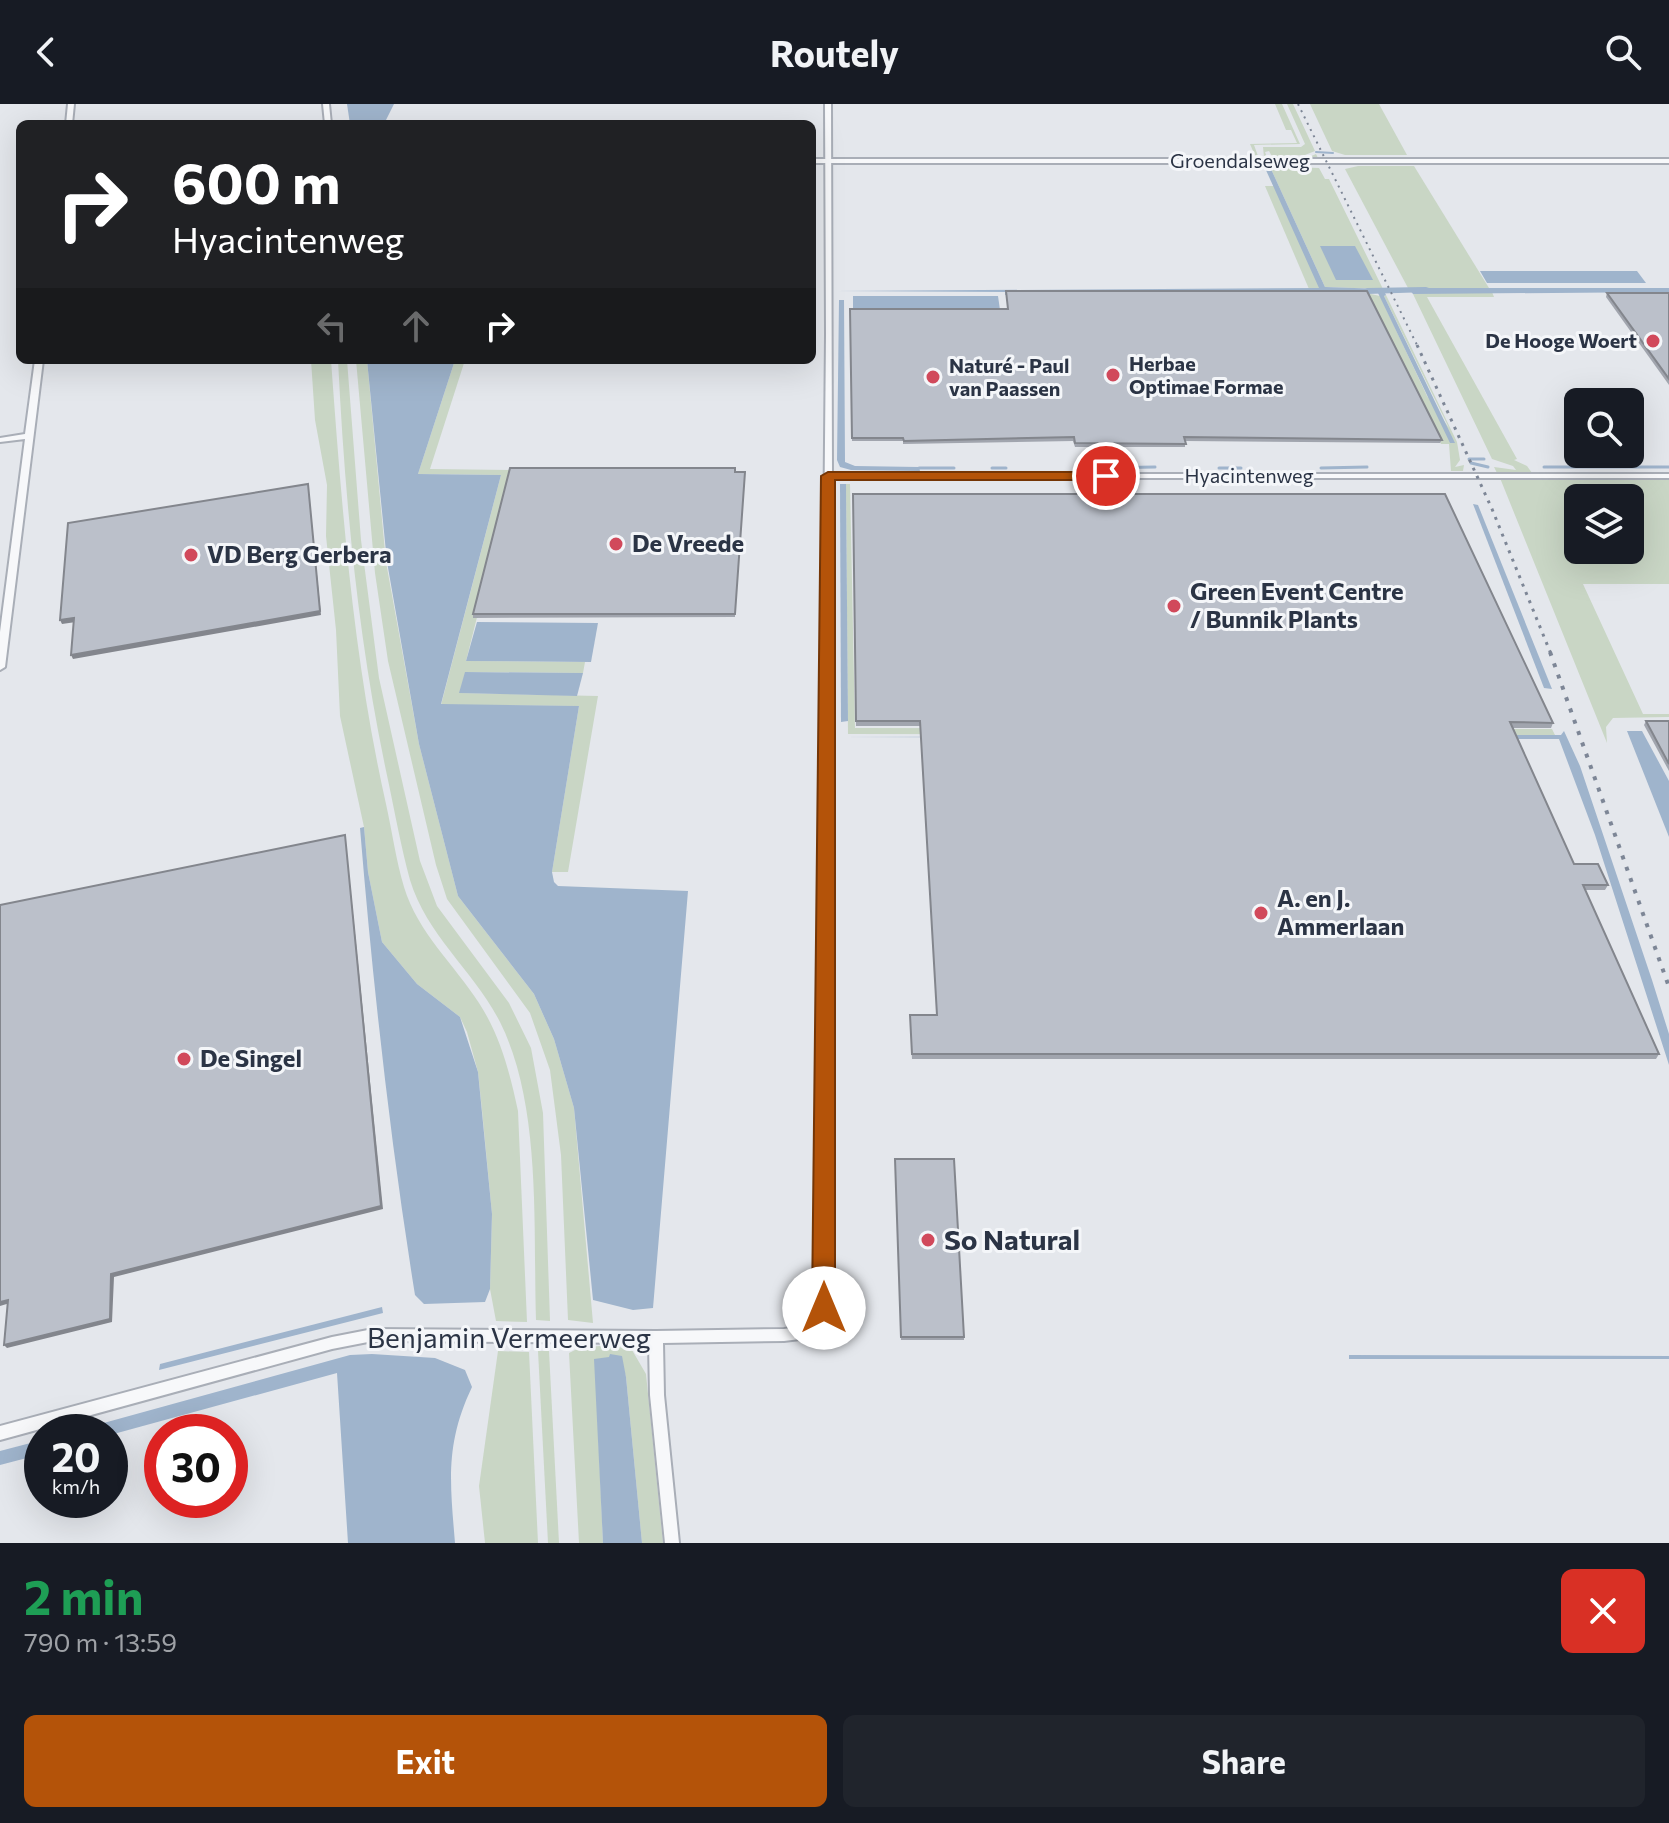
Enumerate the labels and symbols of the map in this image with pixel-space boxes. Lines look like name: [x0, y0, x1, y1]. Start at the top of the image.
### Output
street label: Groendalseweg: [1170, 148, 1310, 172]
place label: De Hooge Woert: [1485, 328, 1637, 352]
marker: De Hooge Woert: [1644, 332, 1662, 350]
place label: Herbae Optimae Formae: [1129, 351, 1283, 398]
place label: Naturé - Paul van Paassen: [949, 353, 1069, 400]
marker: Herbae Optimae Formae: [1104, 366, 1122, 384]
marker: Naturé - Paul van Paassen: [924, 368, 942, 386]
pin: [1072, 442, 1140, 510]
street label: Hyacintenweg: [1185, 463, 1314, 487]
place label: De Vreede: [632, 528, 744, 557]
marker: De Vreede: [607, 535, 625, 553]
place label: VD Berg Gerbera: [207, 539, 392, 568]
marker: VD Berg Gerbera: [182, 546, 200, 564]
place label: Green Event Centre / Bunnik Plants: [1190, 576, 1404, 633]
marker: Green Event Centre / Bunnik Plants: [1165, 597, 1183, 615]
place label: A. en J. Ammerlaan: [1277, 883, 1404, 940]
marker: A. en J. Ammerlaan: [1252, 904, 1270, 922]
place label: De Singel: [200, 1043, 302, 1072]
marker: De Singel: [175, 1050, 193, 1068]
place label: So Natural: [944, 1222, 1080, 1256]
marker: So Natural: [919, 1231, 937, 1249]
position arrow: [782, 1266, 866, 1350]
street label: Benjamin Vermeerweg: [367, 1320, 651, 1354]
speed limit sign: 30: [144, 1414, 248, 1518]

